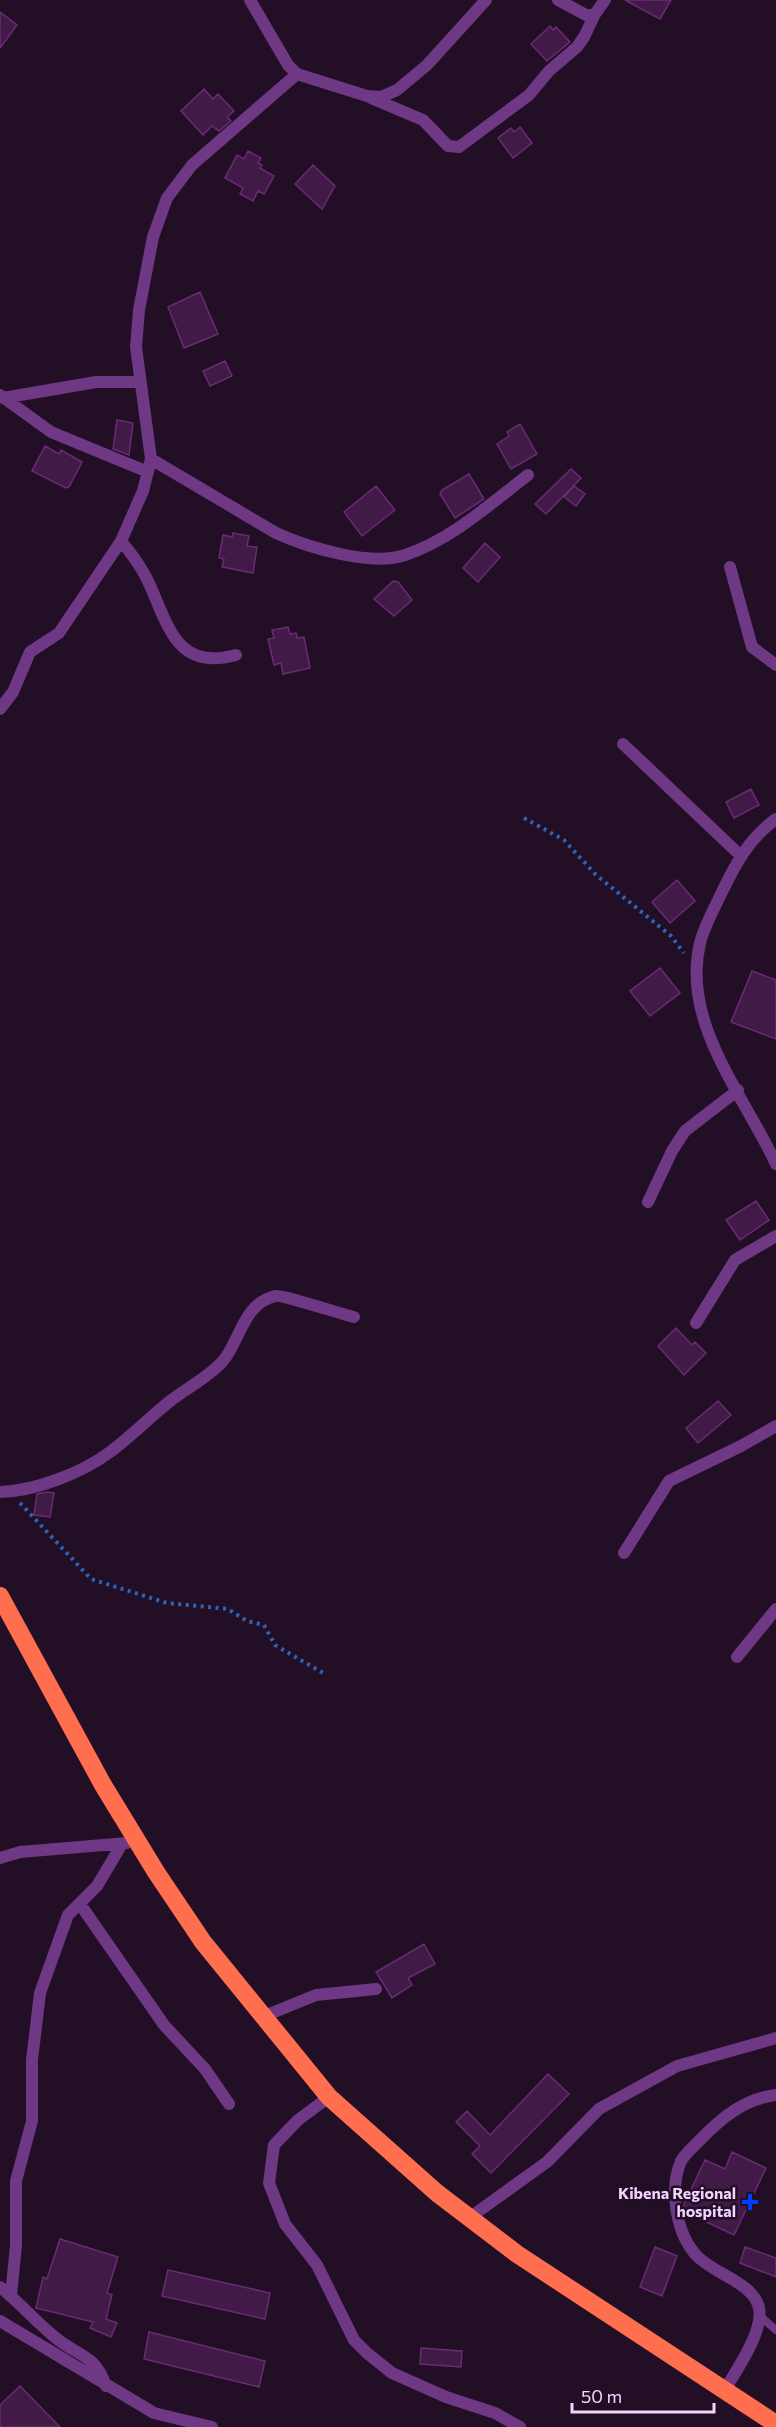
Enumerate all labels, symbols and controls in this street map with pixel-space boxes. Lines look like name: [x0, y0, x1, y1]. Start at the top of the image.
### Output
place label: Kibena Regional hospital: [618, 2183, 736, 2220]
marker: Kibena Regional hospital: [741, 2193, 759, 2211]
scale bar: [572, 2376, 714, 2414]
text: 50 m: [581, 2385, 622, 2407]

